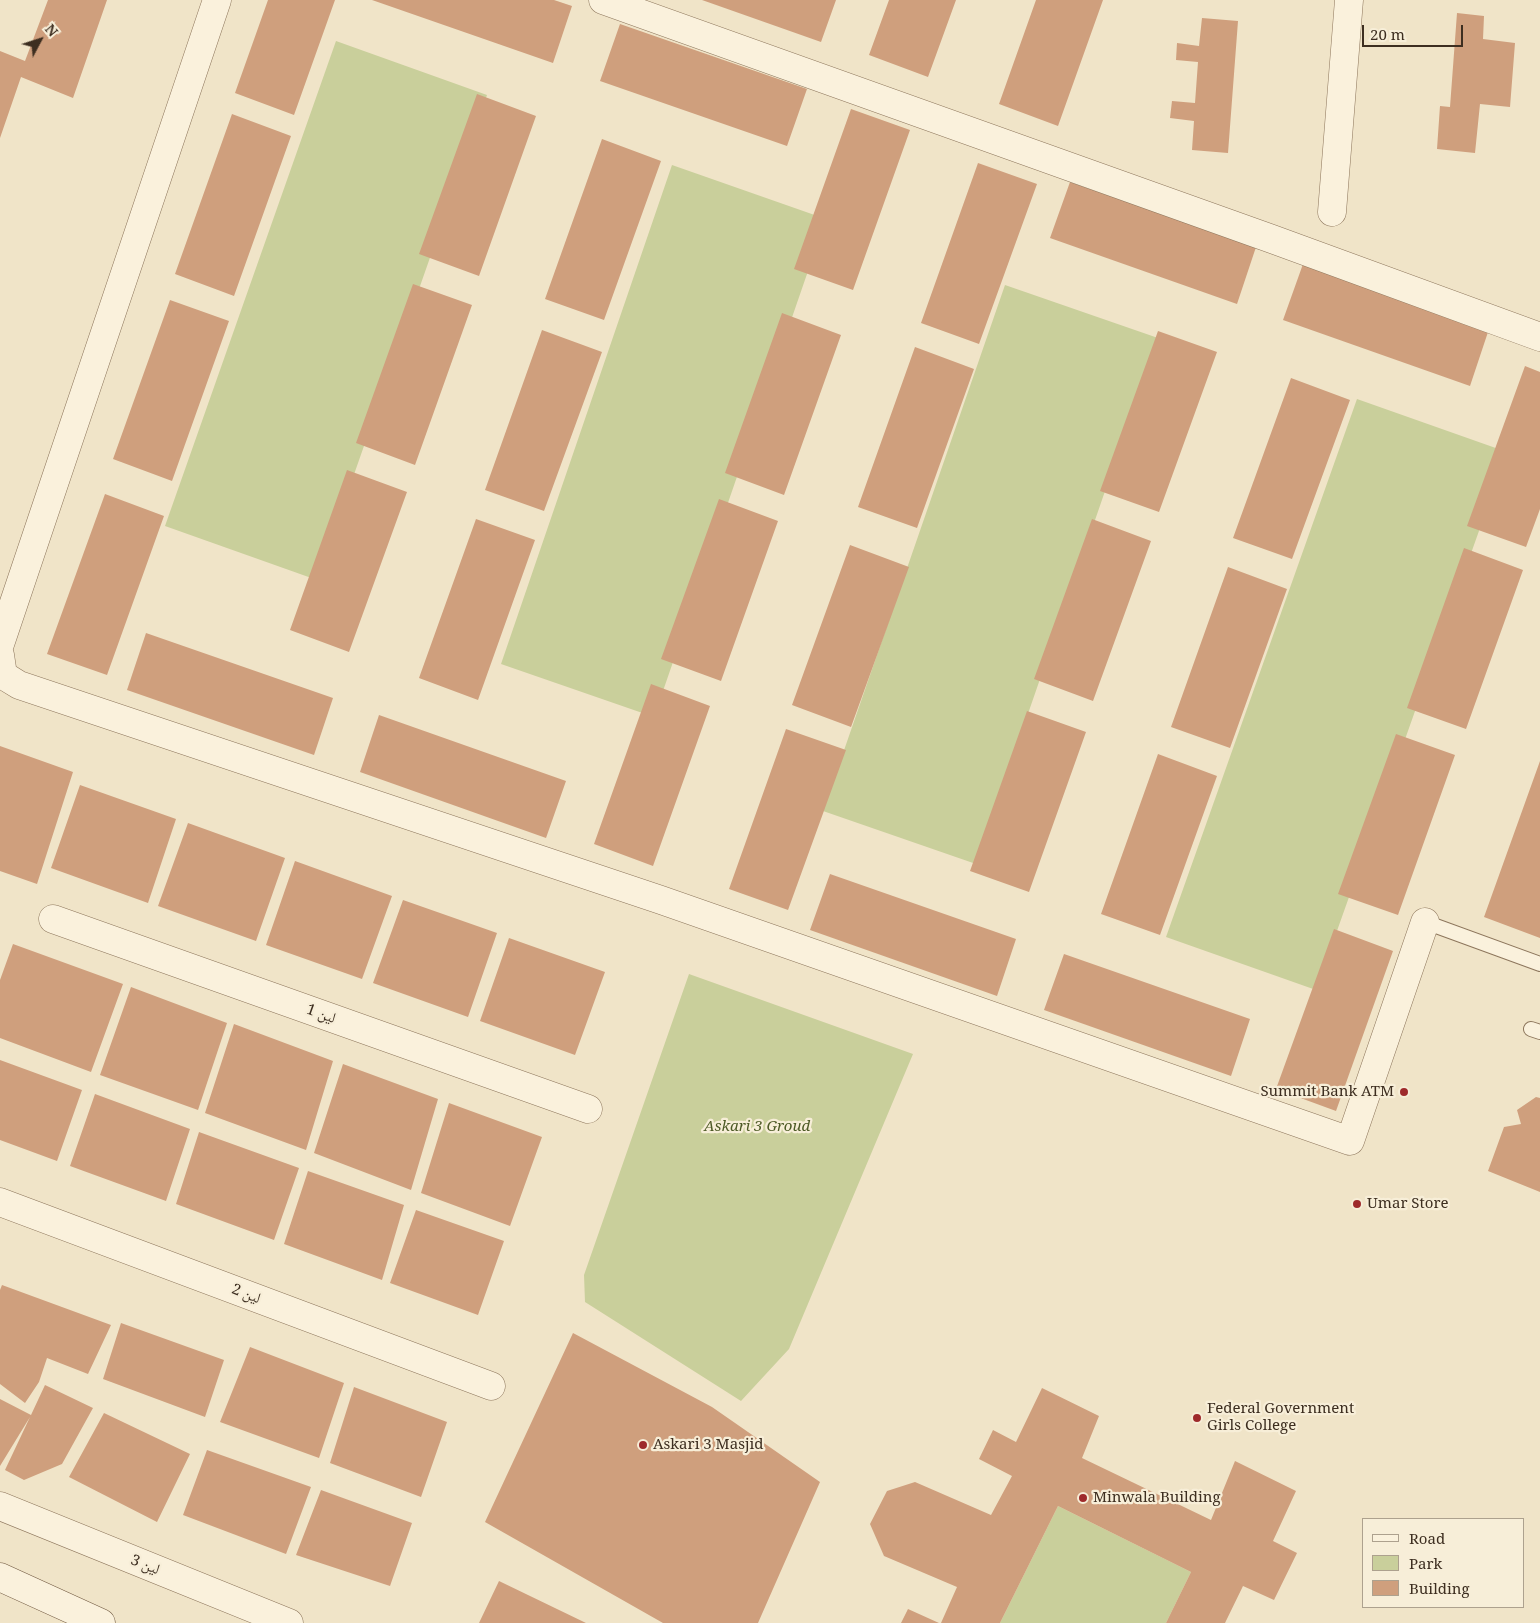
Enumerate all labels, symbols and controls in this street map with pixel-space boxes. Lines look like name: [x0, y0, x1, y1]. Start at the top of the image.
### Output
north arrow: [15, 15, 65, 65]
scale bar: [1365, 15, 1466, 47]
text: N: [41, 20, 63, 40]
text: 20 m: [1370, 24, 1405, 44]
street label: لین 1: [304, 1000, 338, 1028]
place label: Summit Bank ATM: [1260, 1083, 1394, 1101]
marker: Summit Bank ATM: [1398, 1086, 1410, 1098]
park label: Askari 3 Groud: [704, 1118, 810, 1136]
place label: Umar Store: [1367, 1195, 1449, 1213]
marker: Umar Store: [1351, 1198, 1363, 1210]
street label: لین 2: [229, 1280, 263, 1308]
place label: Federal Government Girls College: [1207, 1400, 1354, 1435]
marker: Federal Government Girls College: [1191, 1412, 1203, 1424]
place label: Askari 3 Masjid: [653, 1436, 763, 1454]
marker: Askari 3 Masjid: [637, 1439, 649, 1451]
place label: Minwala Building: [1093, 1489, 1220, 1507]
marker: Minwala Building: [1077, 1492, 1089, 1504]
legend: [1362, 1518, 1525, 1608]
text: Road: [1409, 1528, 1445, 1548]
street label: لین 3: [128, 1551, 162, 1579]
text: Park: [1409, 1553, 1442, 1573]
text: Building: [1409, 1578, 1470, 1598]

